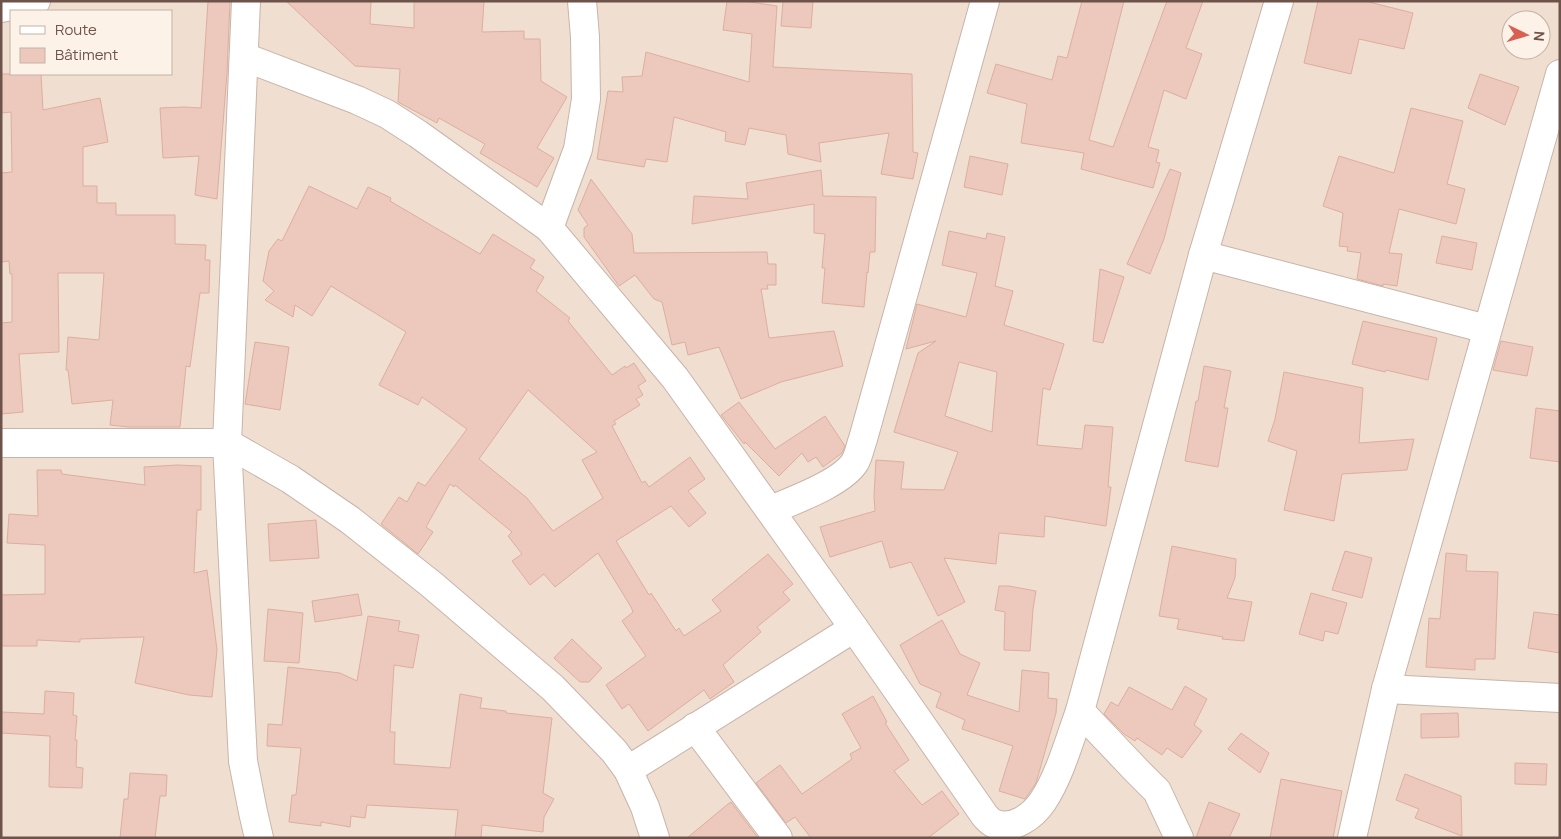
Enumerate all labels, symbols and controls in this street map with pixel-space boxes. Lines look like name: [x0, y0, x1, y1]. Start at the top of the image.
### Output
legend: [10, 10, 172, 75]
north arrow: [1501, 10, 1551, 60]
text: Route: [55, 19, 97, 40]
text: N: [1530, 30, 1549, 42]
text: Bâtiment: [55, 44, 118, 65]

